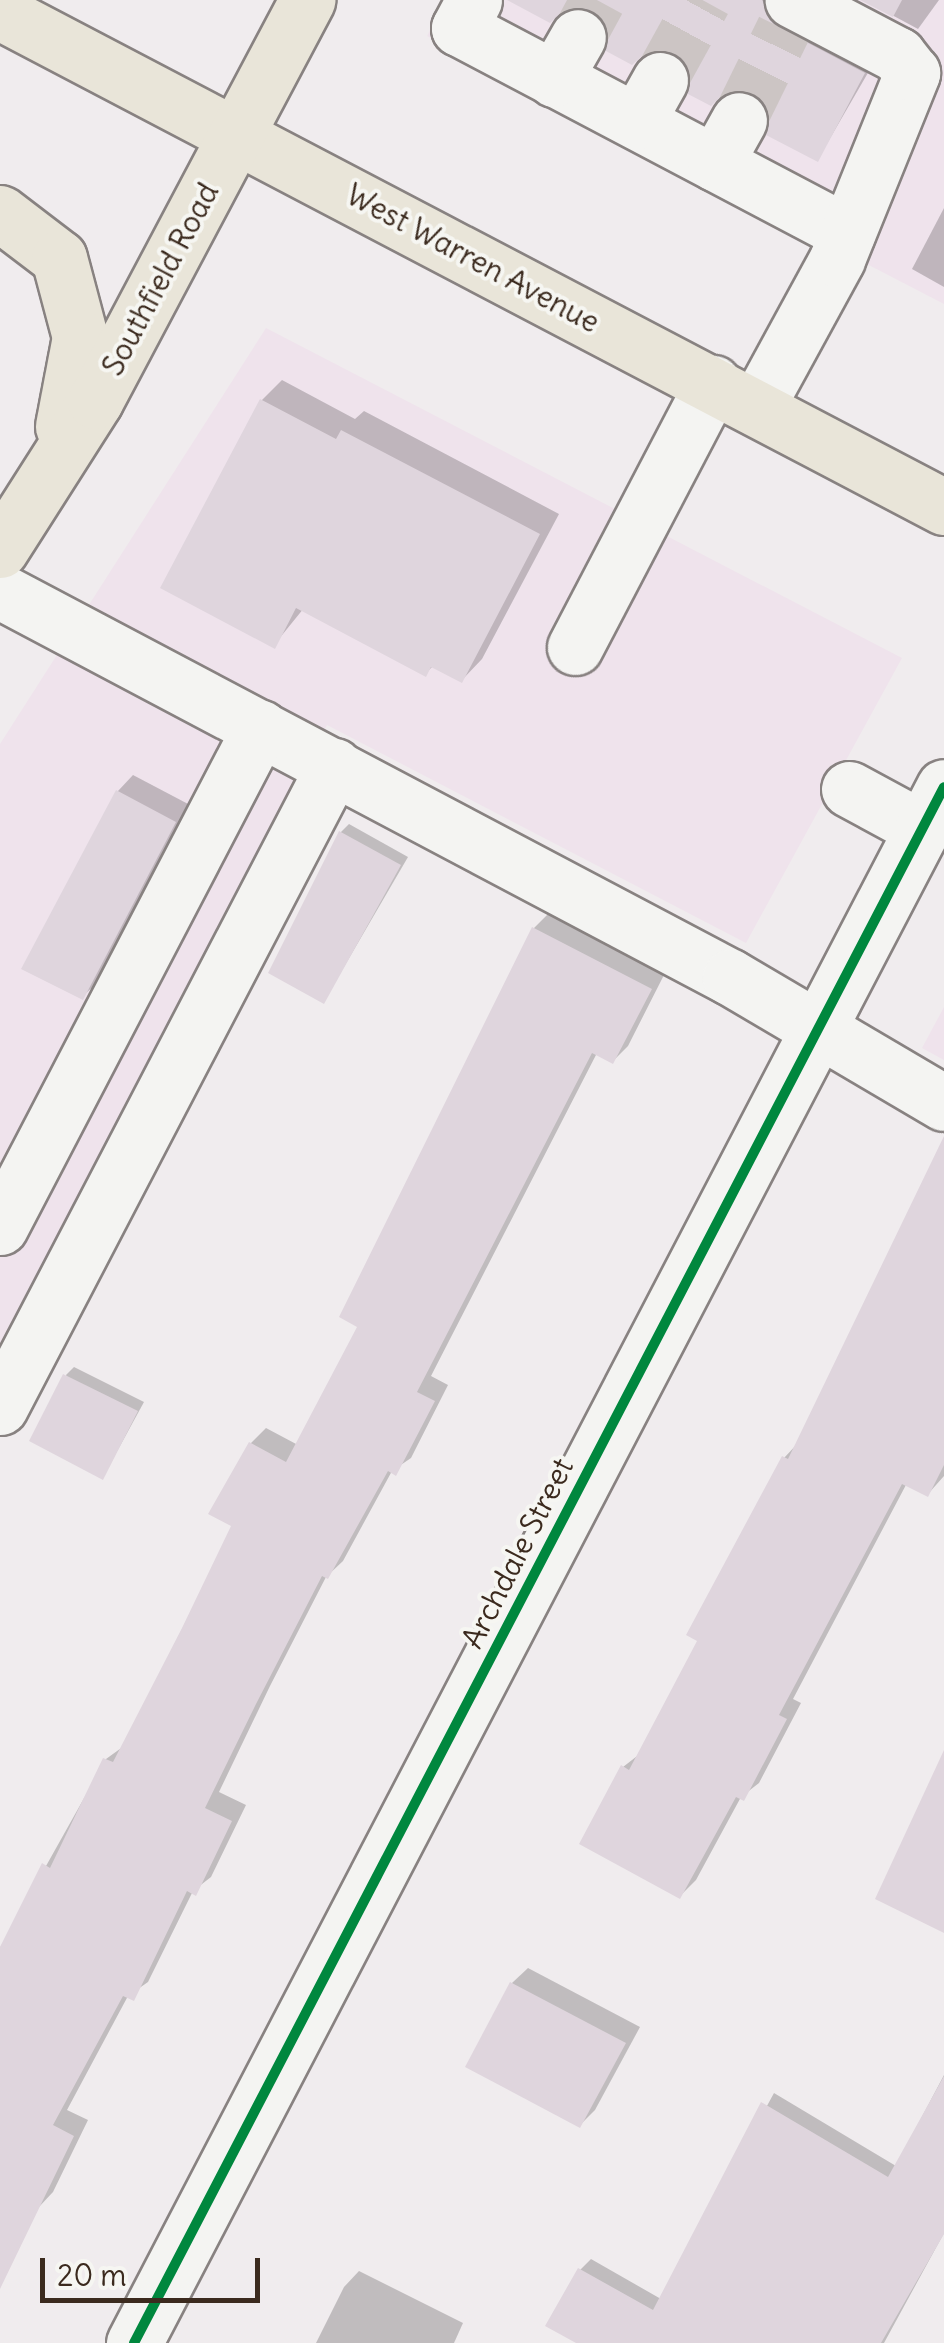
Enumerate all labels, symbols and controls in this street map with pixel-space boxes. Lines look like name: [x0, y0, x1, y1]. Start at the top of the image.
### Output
street label: West Warren Avenue: [340, 176, 606, 340]
street label: Southfield Road: [94, 177, 226, 381]
street label: Archdale Street: [454, 1452, 580, 1654]
scale bar: [45, 2238, 265, 2300]
text: 20 m: [57, 2256, 127, 2294]

